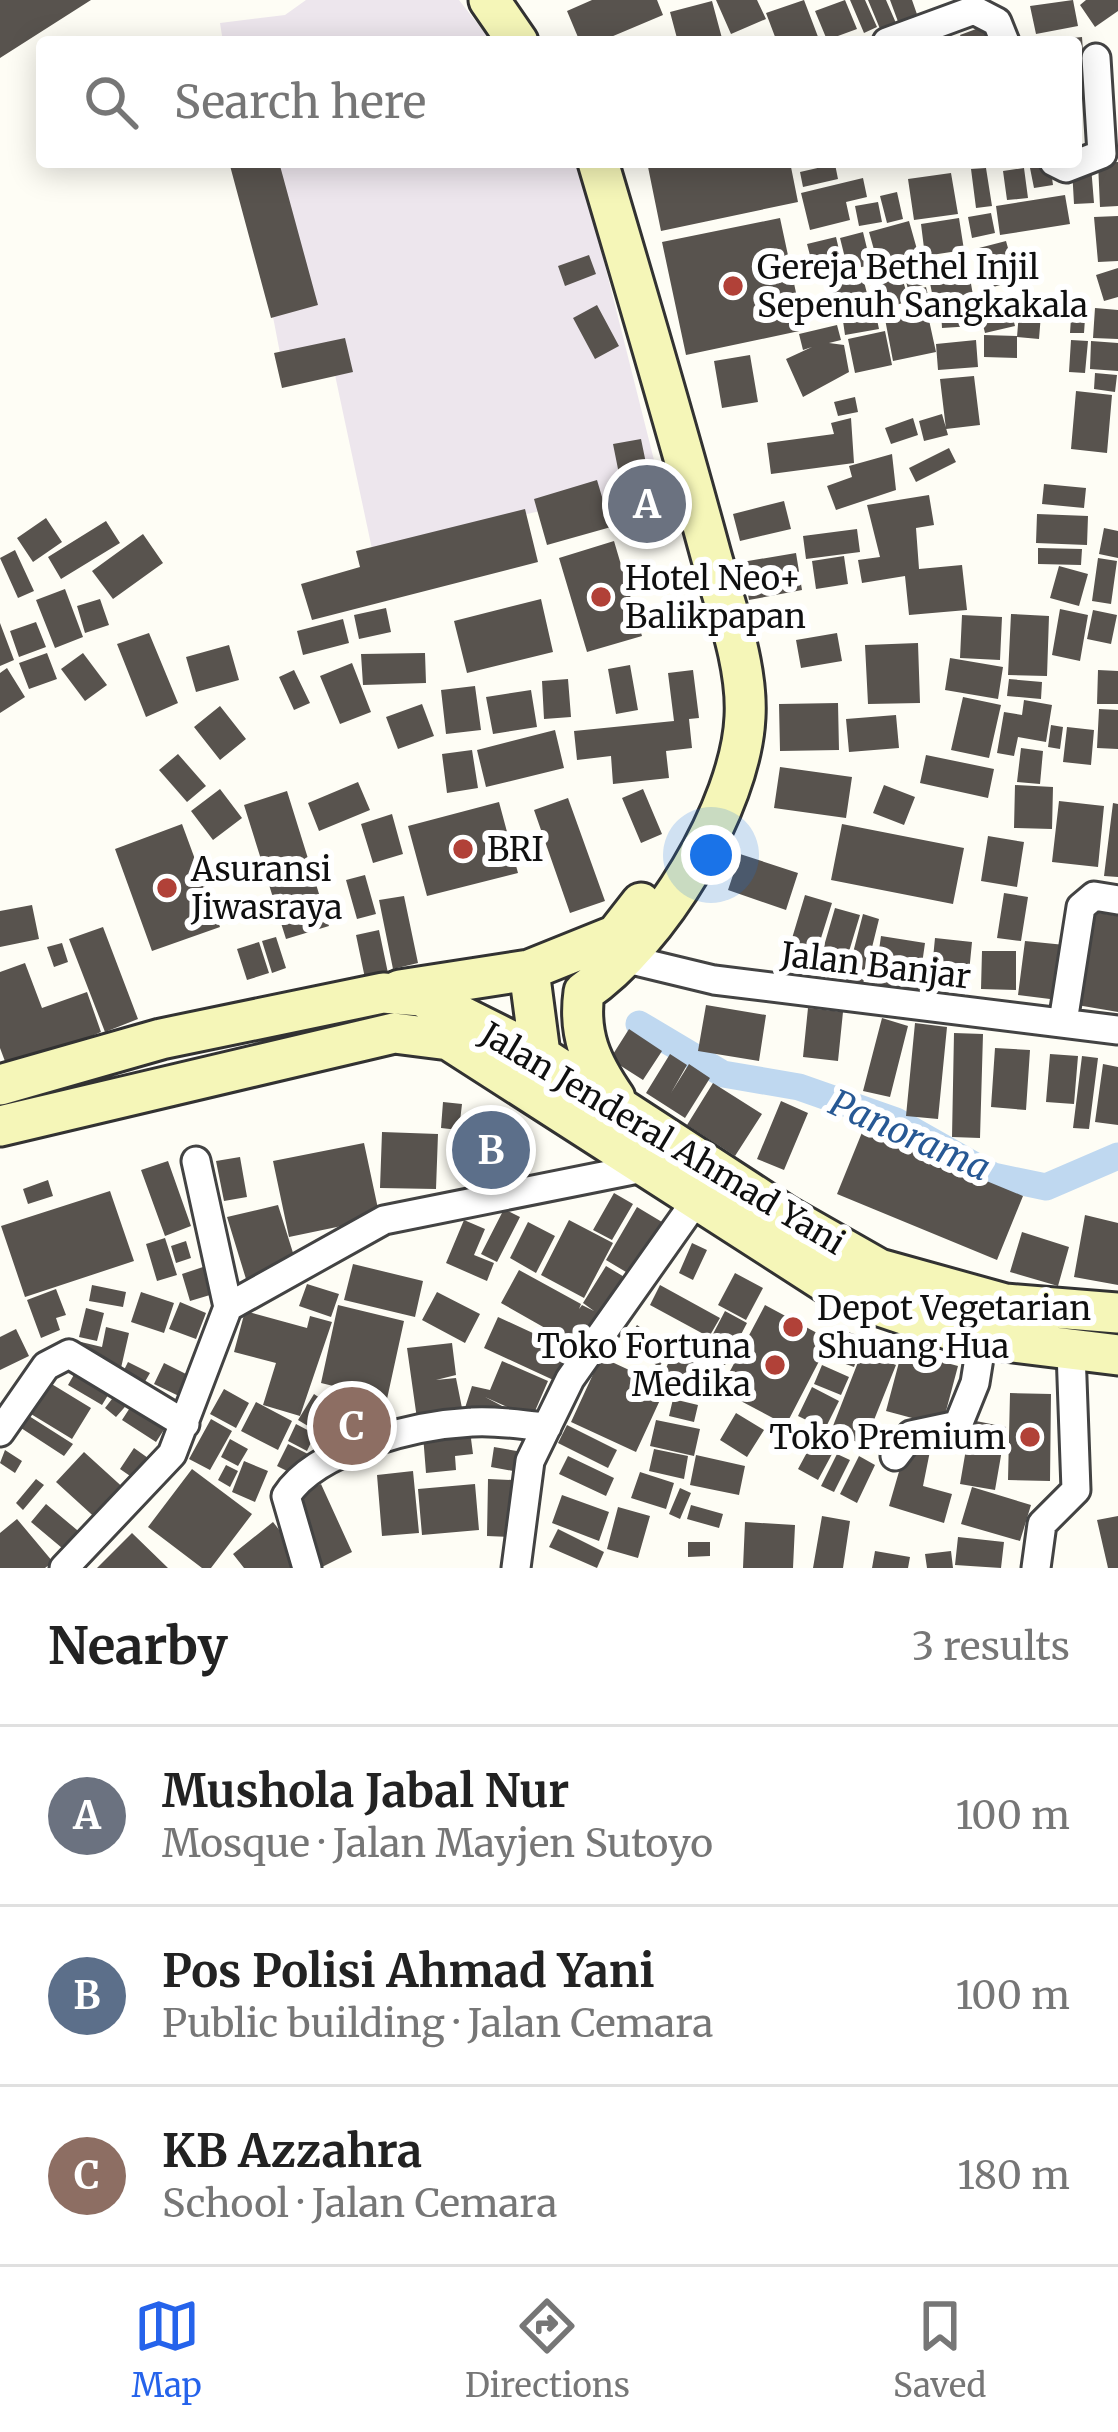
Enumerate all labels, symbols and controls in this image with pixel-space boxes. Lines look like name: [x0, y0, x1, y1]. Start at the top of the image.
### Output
search box: [36, 36, 1082, 168]
icon: search: [78, 69, 144, 135]
text: Search here: [174, 74, 426, 130]
place label: Gereja Bethel Injil Sepenuh Sangkakala: [757, 247, 1088, 326]
marker: Gereja Bethel Injil Sepenuh Sangkakala: [720, 273, 746, 299]
pin: A: [608, 459, 686, 549]
place label: Hotel Neo+ Balikpapan: [625, 558, 806, 637]
marker: Hotel Neo+ Balikpapan: [588, 584, 614, 610]
your location: [681, 825, 741, 885]
place label: BRI: [487, 829, 544, 870]
marker: BRI: [450, 836, 476, 862]
place label: Asuransi Jiwasraya: [190, 849, 342, 928]
marker: Asuransi Jiwasraya: [154, 875, 180, 901]
street label: Jalan Banjar: [778, 933, 973, 997]
street label: Jalan Jenderal Ahmad Yani: [472, 1013, 852, 1264]
water label: Panorama: [823, 1080, 997, 1191]
pin: B: [452, 1105, 530, 1195]
place label: Depot Vegetarian Shuang Hua: [817, 1288, 1091, 1367]
marker: Depot Vegetarian Shuang Hua: [780, 1314, 806, 1340]
place label: Toko Fortuna Medika: [537, 1326, 751, 1405]
marker: Toko Fortuna Medika: [762, 1352, 788, 1378]
pin: C: [313, 1381, 391, 1471]
place label: Toko Premium: [769, 1417, 1006, 1458]
marker: Toko Premium: [1017, 1424, 1043, 1450]
text: Nearby: [48, 1614, 228, 1678]
text: 3 results: [912, 1622, 1070, 1671]
text: Mushola Jabal Nur: [162, 1763, 569, 1819]
text: A: [73, 1791, 101, 1840]
text: 100 m: [955, 1791, 1070, 1840]
text: Mosque · Jalan Mayjen Sutoyo: [162, 1819, 713, 1868]
text: Pos Polisi Ahmad Yani: [162, 1943, 655, 1999]
text: B: [73, 1971, 101, 2020]
text: 100 m: [955, 1971, 1070, 2020]
text: Public building · Jalan Cemara: [162, 1999, 713, 2048]
text: KB Azzahra: [162, 2123, 422, 2179]
text: C: [74, 2151, 100, 2200]
text: 180 m: [957, 2151, 1070, 2200]
text: School · Jalan Cemara: [162, 2179, 557, 2228]
tab: Map: [132, 2293, 202, 2406]
tab: Directions: [465, 2293, 630, 2406]
tab: Saved: [893, 2293, 986, 2406]

